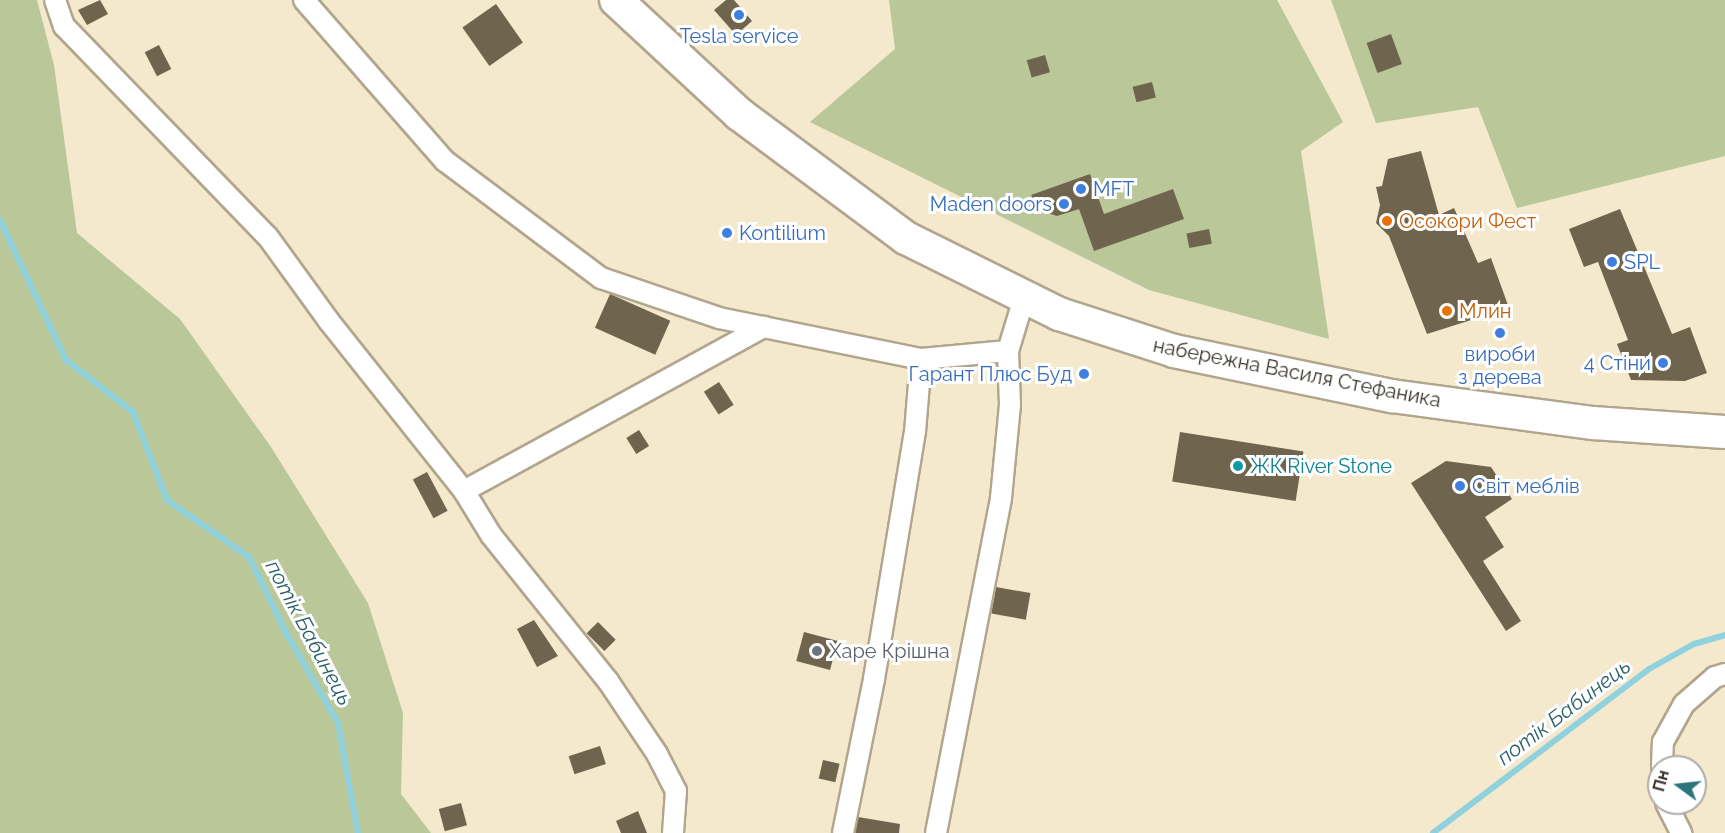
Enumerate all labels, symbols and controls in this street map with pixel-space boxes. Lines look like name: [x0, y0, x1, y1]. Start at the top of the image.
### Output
marker: Tesla service: [732, 8, 746, 22]
place label: Tesla service: [680, 24, 798, 48]
place label: MFT: [1093, 177, 1135, 201]
marker: MFT: [1074, 182, 1088, 196]
place label: Maden doors: [930, 192, 1052, 216]
marker: Maden doors: [1057, 197, 1071, 211]
place label: Осокори Фест: [1399, 209, 1536, 233]
marker: Осокори Фест: [1380, 214, 1394, 228]
place label: Kontilium: [739, 221, 826, 245]
marker: Kontilium: [720, 226, 734, 240]
place label: SPL: [1624, 250, 1660, 274]
marker: SPL: [1605, 255, 1619, 269]
place label: Млин: [1459, 299, 1511, 323]
marker: Млин: [1440, 304, 1454, 318]
marker: вироби з дерева: [1493, 326, 1507, 340]
street label: набережна Василя Стефаника: [1151, 333, 1443, 413]
place label: вироби з дерева: [1458, 342, 1542, 389]
place label: 4 Стіни: [1584, 351, 1651, 375]
marker: 4 Стіни: [1656, 356, 1670, 370]
place label: Гарант Плюс Буд: [908, 362, 1072, 386]
marker: Гарант Плюс Буд: [1077, 367, 1091, 381]
place label: ЖК River Stone: [1250, 454, 1393, 478]
marker: ЖК River Stone: [1231, 459, 1245, 473]
place label: Світ меблів: [1472, 474, 1580, 498]
marker: Світ меблів: [1453, 479, 1467, 493]
water label: потік Бабинець: [260, 556, 358, 710]
place label: Харе Крішна: [829, 639, 950, 663]
marker: Харе Крішна: [810, 644, 824, 658]
water label: потік Бабинець: [1492, 654, 1636, 770]
north arrow: [1647, 755, 1707, 815]
text: Пн: [1649, 768, 1673, 793]

